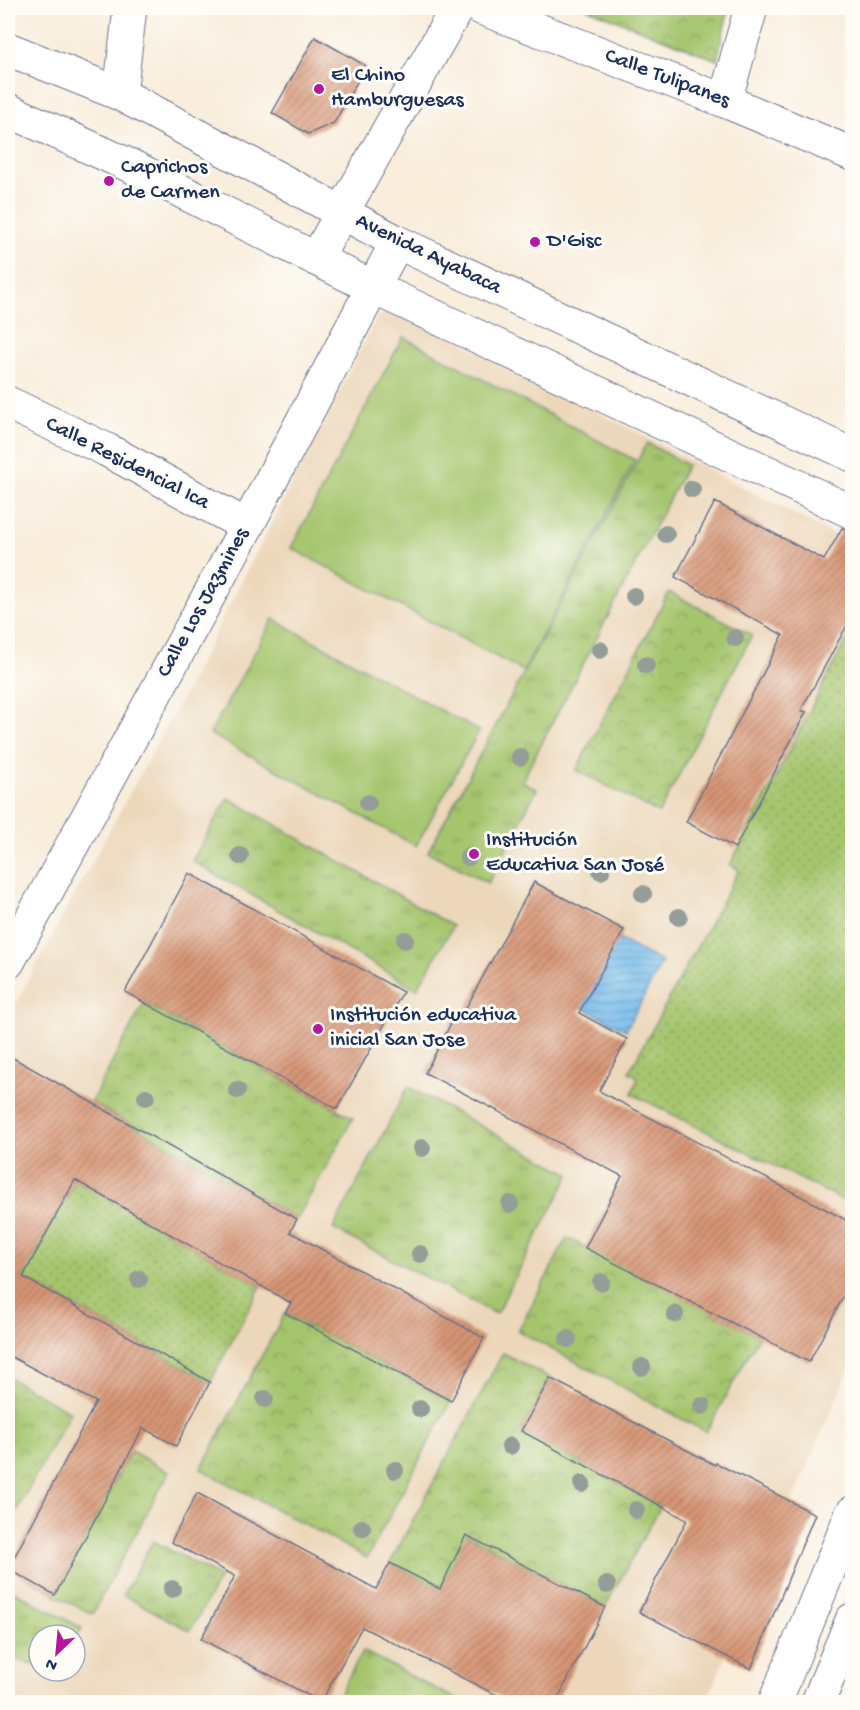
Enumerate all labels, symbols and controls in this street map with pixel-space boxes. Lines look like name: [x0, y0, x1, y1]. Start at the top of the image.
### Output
street label: Calle Tulipanes: [601, 43, 734, 115]
place label: El Chino Hamburguesas: [331, 63, 465, 114]
marker: El Chino Hamburguesas: [312, 82, 326, 96]
place label: Caprichos de Carmen: [121, 155, 220, 206]
marker: Caprichos de Carmen: [102, 174, 116, 188]
street label: Avenida Ayabaca: [351, 208, 506, 302]
place label: D'Gisc: [545, 229, 603, 255]
marker: D'Gisc: [528, 235, 542, 249]
street label: Calle Residencial Ica: [41, 411, 214, 517]
street label: Calle Los Jazmines: [152, 523, 256, 682]
place label: Institución Educativa San José: [486, 828, 665, 879]
marker: Institución Educativa San José: [467, 847, 481, 861]
place label: Institución educativa inicial San Jose: [330, 1003, 517, 1054]
marker: Institución educativa inicial San Jose: [311, 1022, 325, 1036]
north arrow: [27, 1623, 87, 1683]
text: N: [43, 1652, 61, 1674]

